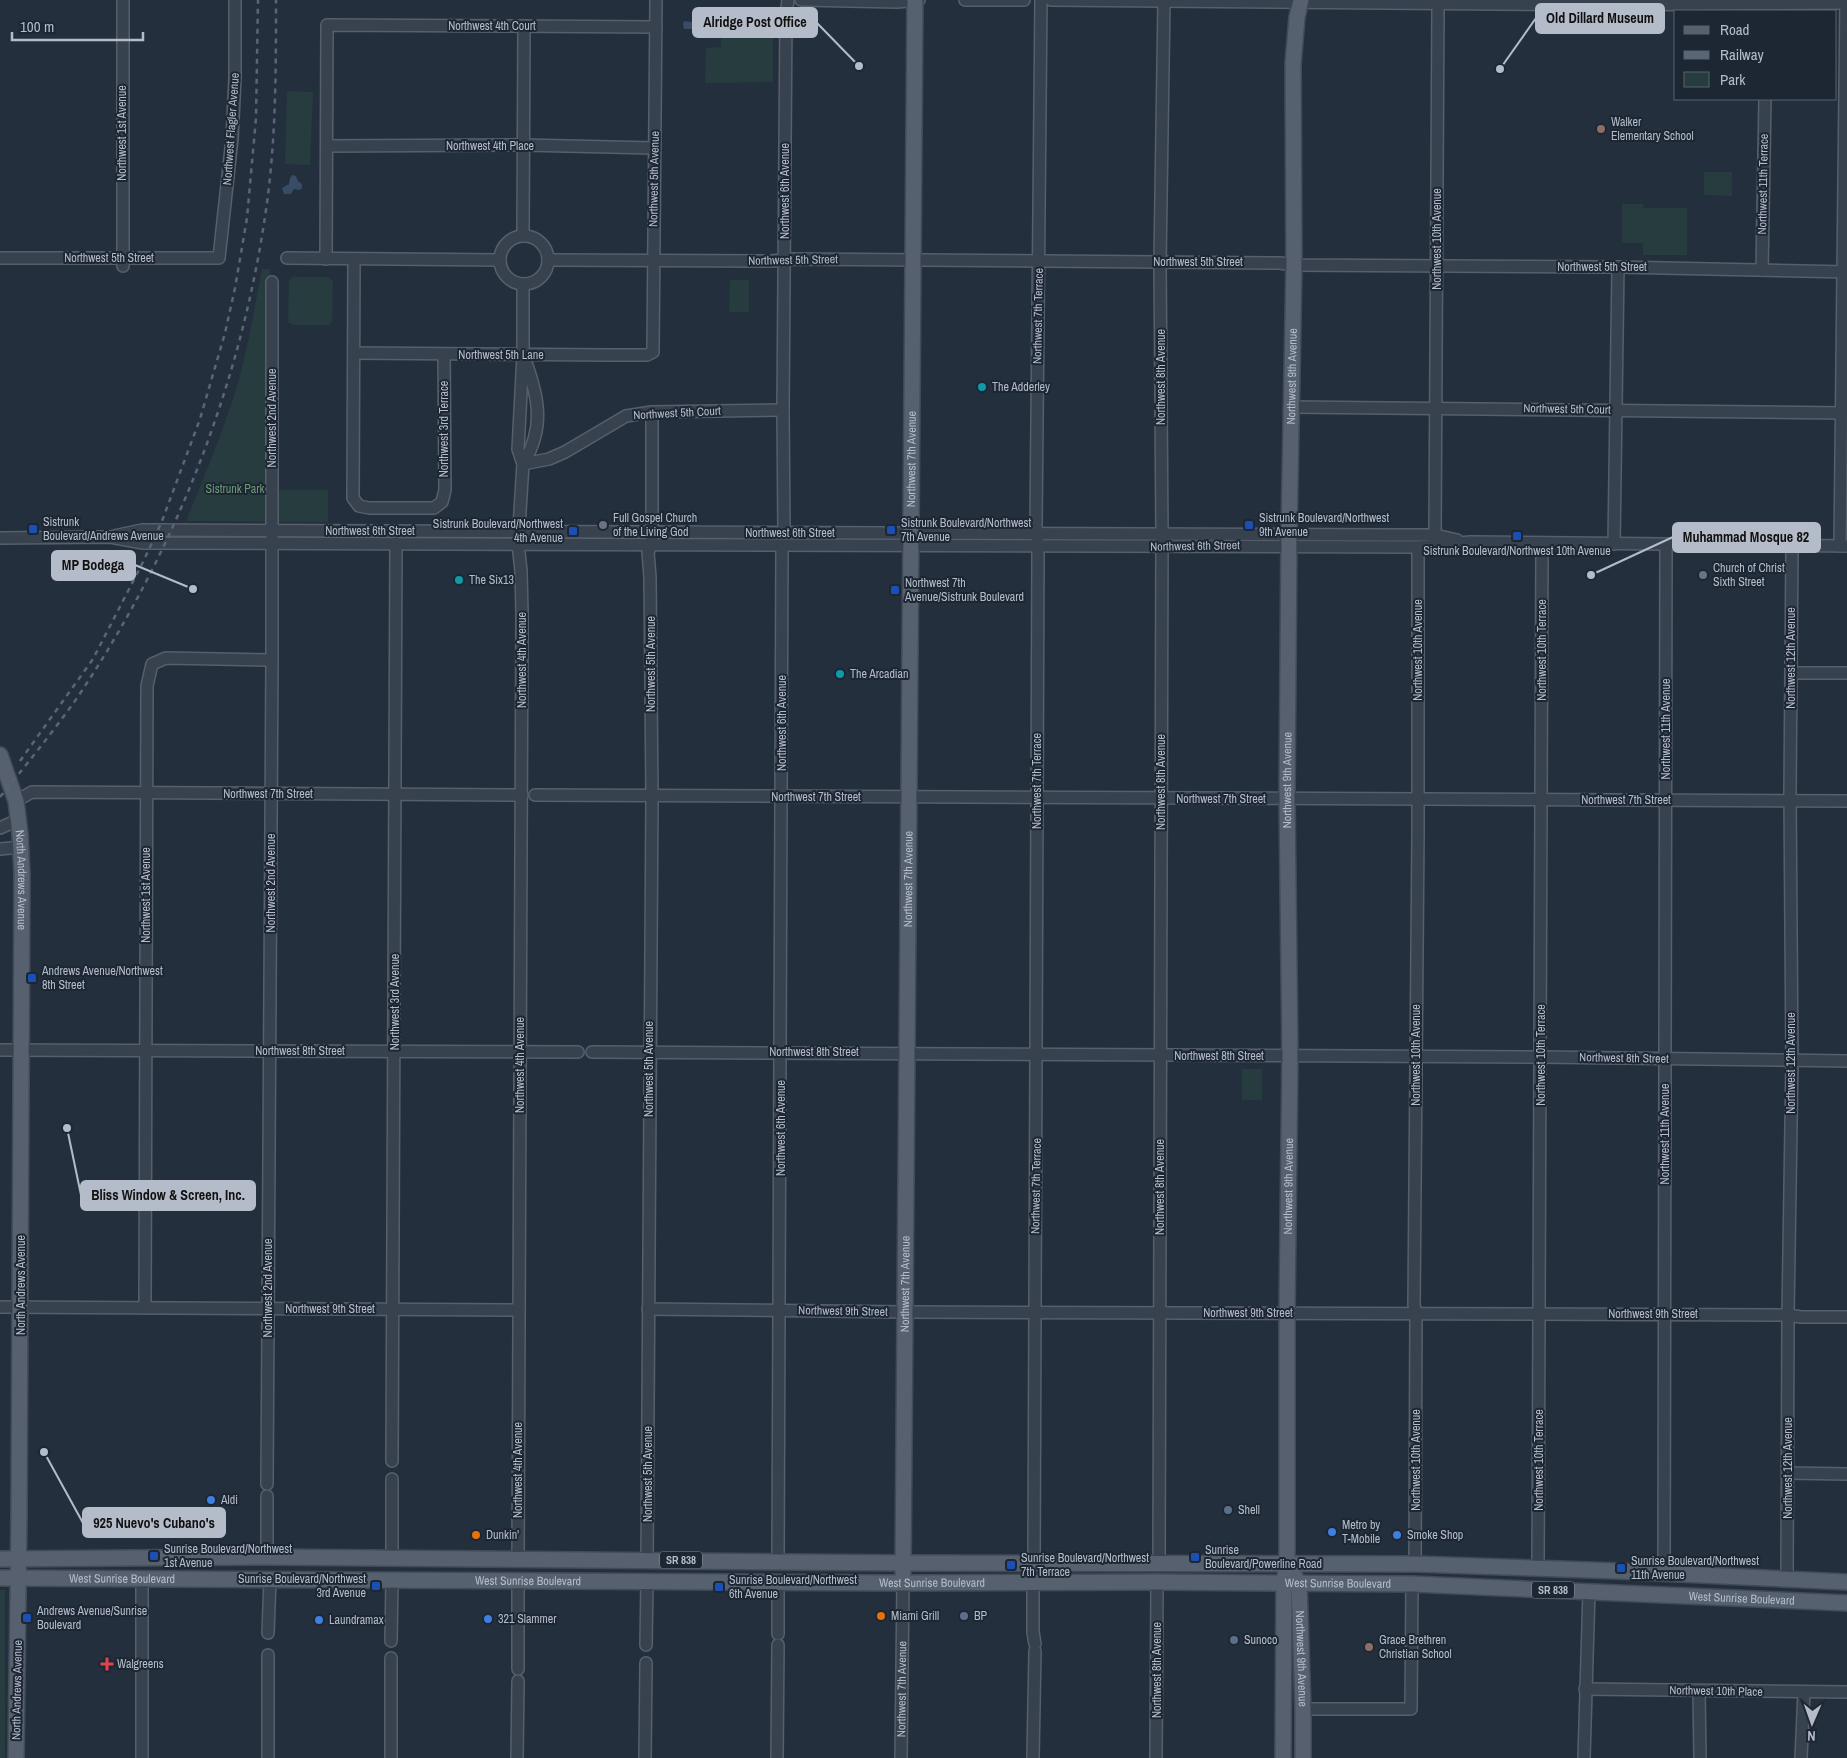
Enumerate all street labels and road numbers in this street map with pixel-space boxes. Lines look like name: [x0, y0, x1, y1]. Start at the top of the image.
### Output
street label: Northwest 4th Court: [448, 18, 536, 34]
street label: Northwest Flagler Avenue: [219, 72, 243, 186]
street label: Northwest 1st Avenue: [114, 85, 130, 181]
street label: Northwest 5th Avenue: [645, 131, 663, 227]
street label: Northwest 11th Terrace: [1754, 133, 1772, 235]
street label: Northwest 4th Place: [446, 138, 534, 154]
street label: Northwest 6th Avenue: [777, 143, 793, 239]
street label: Northwest 10th Avenue: [1429, 188, 1445, 290]
street label: Northwest 5th Street: [64, 250, 154, 266]
street label: Northwest 5th Street: [748, 251, 838, 269]
street label: Northwest 5th Street: [1153, 254, 1243, 270]
street label: Northwest 5th Street: [1557, 259, 1647, 275]
street label: Northwest 7th Terrace: [1029, 268, 1047, 364]
street label: Northwest 9th Avenue: [1283, 328, 1301, 425]
street label: Northwest 8th Avenue: [1153, 329, 1169, 425]
street label: Northwest 5th Lane: [458, 347, 544, 363]
street label: Northwest 2nd Avenue: [264, 369, 280, 467]
street label: Northwest 3rd Terrace: [436, 381, 452, 477]
street label: Northwest 5th Court: [1523, 400, 1611, 418]
street label: Northwest 5th Court: [633, 403, 721, 423]
street label: Northwest 7th Avenue: [903, 411, 920, 507]
street label: Northwest 6th Street: [325, 523, 415, 539]
street label: Northwest 6th Street: [745, 525, 835, 541]
street label: Northwest 6th Street: [1150, 537, 1240, 555]
street label: Northwest 10th Avenue: [1410, 599, 1426, 701]
street label: Northwest 10th Terrace: [1534, 599, 1550, 701]
street label: Northwest 12th Avenue: [1783, 607, 1799, 709]
street label: Northwest 4th Avenue: [514, 612, 530, 708]
street label: Northwest 5th Avenue: [643, 616, 659, 712]
street label: Northwest 6th Avenue: [774, 675, 790, 771]
street label: Northwest 11th Avenue: [1658, 679, 1674, 779]
street label: Northwest 9th Avenue: [1279, 732, 1295, 828]
street label: Northwest 7th Terrace: [1029, 733, 1045, 829]
street label: Northwest 8th Avenue: [1153, 734, 1169, 830]
street label: Northwest 7th Street: [223, 786, 313, 802]
street label: Northwest 7th Street: [771, 789, 861, 805]
street label: Northwest 7th Street: [1176, 791, 1266, 807]
street label: Northwest 7th Street: [1581, 792, 1671, 808]
street label: North Andrews Avenue: [12, 829, 30, 930]
street label: Northwest 7th Avenue: [900, 831, 917, 927]
street label: Northwest 2nd Avenue: [263, 834, 279, 932]
street label: Northwest 1st Avenue: [138, 847, 154, 943]
street label: Northwest 3rd Avenue: [387, 954, 403, 1050]
street label: Northwest 10th Avenue: [1408, 1004, 1424, 1106]
street label: Northwest 10th Terrace: [1533, 1004, 1549, 1106]
street label: Northwest 12th Avenue: [1783, 1012, 1799, 1114]
street label: Northwest 4th Avenue: [512, 1017, 528, 1113]
street label: Northwest 5th Avenue: [641, 1021, 657, 1117]
street label: Northwest 8th Street: [255, 1043, 345, 1059]
street label: Northwest 8th Street: [769, 1044, 859, 1060]
street label: Northwest 8th Street: [1174, 1048, 1264, 1064]
street label: Northwest 8th Street: [1579, 1049, 1669, 1067]
street label: Northwest 6th Avenue: [773, 1080, 789, 1176]
street label: Northwest 11th Avenue: [1657, 1084, 1673, 1184]
street label: Northwest 7th Terrace: [1027, 1138, 1045, 1234]
street label: Northwest 9th Avenue: [1280, 1138, 1297, 1234]
street label: Northwest 8th Avenue: [1152, 1139, 1168, 1235]
street label: North Andrews Avenue: [13, 1235, 29, 1335]
street label: Northwest 7th Avenue: [897, 1236, 914, 1332]
street label: Northwest 2nd Avenue: [260, 1239, 276, 1337]
street label: Northwest 9th Street: [285, 1301, 375, 1317]
street label: Northwest 9th Street: [798, 1302, 888, 1320]
street label: Northwest 9th Street: [1203, 1305, 1293, 1321]
street label: Northwest 9th Street: [1608, 1306, 1698, 1322]
street label: Northwest 10th Avenue: [1408, 1409, 1424, 1511]
street label: Northwest 10th Terrace: [1531, 1409, 1547, 1511]
street label: Northwest 12th Avenue: [1780, 1417, 1796, 1519]
street label: Northwest 4th Avenue: [510, 1422, 526, 1518]
street label: Northwest 5th Avenue: [640, 1426, 656, 1522]
road number: SR 838: [660, 1552, 702, 1568]
street label: West Sunrise Boulevard: [69, 1570, 175, 1587]
street label: West Sunrise Boulevard: [475, 1573, 581, 1589]
street label: West Sunrise Boulevard: [879, 1575, 985, 1591]
street label: West Sunrise Boulevard: [1285, 1575, 1391, 1592]
road number: SR 838: [1532, 1582, 1574, 1598]
street label: West Sunrise Boulevard: [1688, 1588, 1795, 1609]
street label: Northwest 9th Avenue: [1292, 1610, 1311, 1707]
street label: Northwest 8th Avenue: [1149, 1622, 1165, 1718]
street label: North Andrews Avenue: [8, 1640, 26, 1740]
street label: Northwest 7th Avenue: [893, 1641, 910, 1737]
street label: Northwest 10th Place: [1669, 1682, 1763, 1700]

